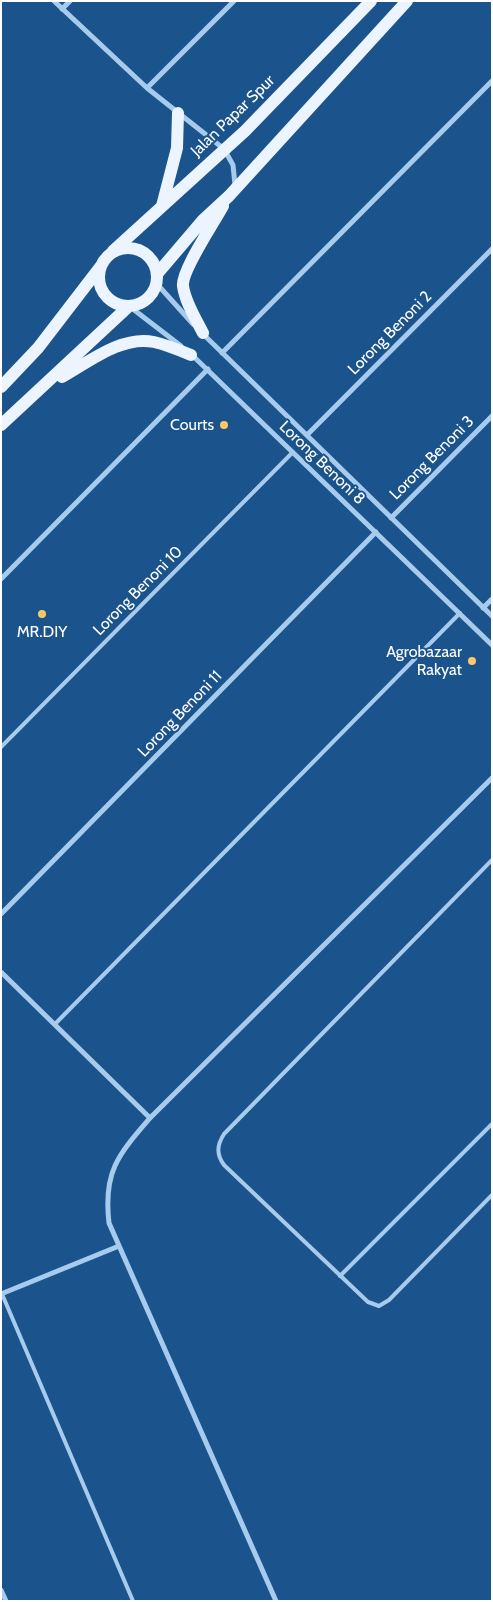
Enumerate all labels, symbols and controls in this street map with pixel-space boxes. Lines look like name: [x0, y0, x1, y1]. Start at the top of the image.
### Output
street label: Jalan Papar Spur: [187, 71, 279, 161]
street label: Lorong Benoni 2: [344, 287, 436, 379]
street label: Lorong Benoni 3: [386, 412, 478, 504]
place label: Courts: [170, 415, 214, 435]
street label: Lorong Benoni 8: [275, 417, 369, 509]
marker: Courts: [218, 419, 230, 431]
street label: Lorong Benoni 10: [89, 542, 187, 640]
marker: MR.DIY: [36, 608, 48, 620]
place label: MR.DIY: [17, 622, 67, 642]
place label: Agrobazaar Rakyat: [386, 642, 462, 680]
marker: Agrobazaar Rakyat: [466, 655, 478, 667]
street label: Lorong Benoni 11: [134, 667, 226, 761]

